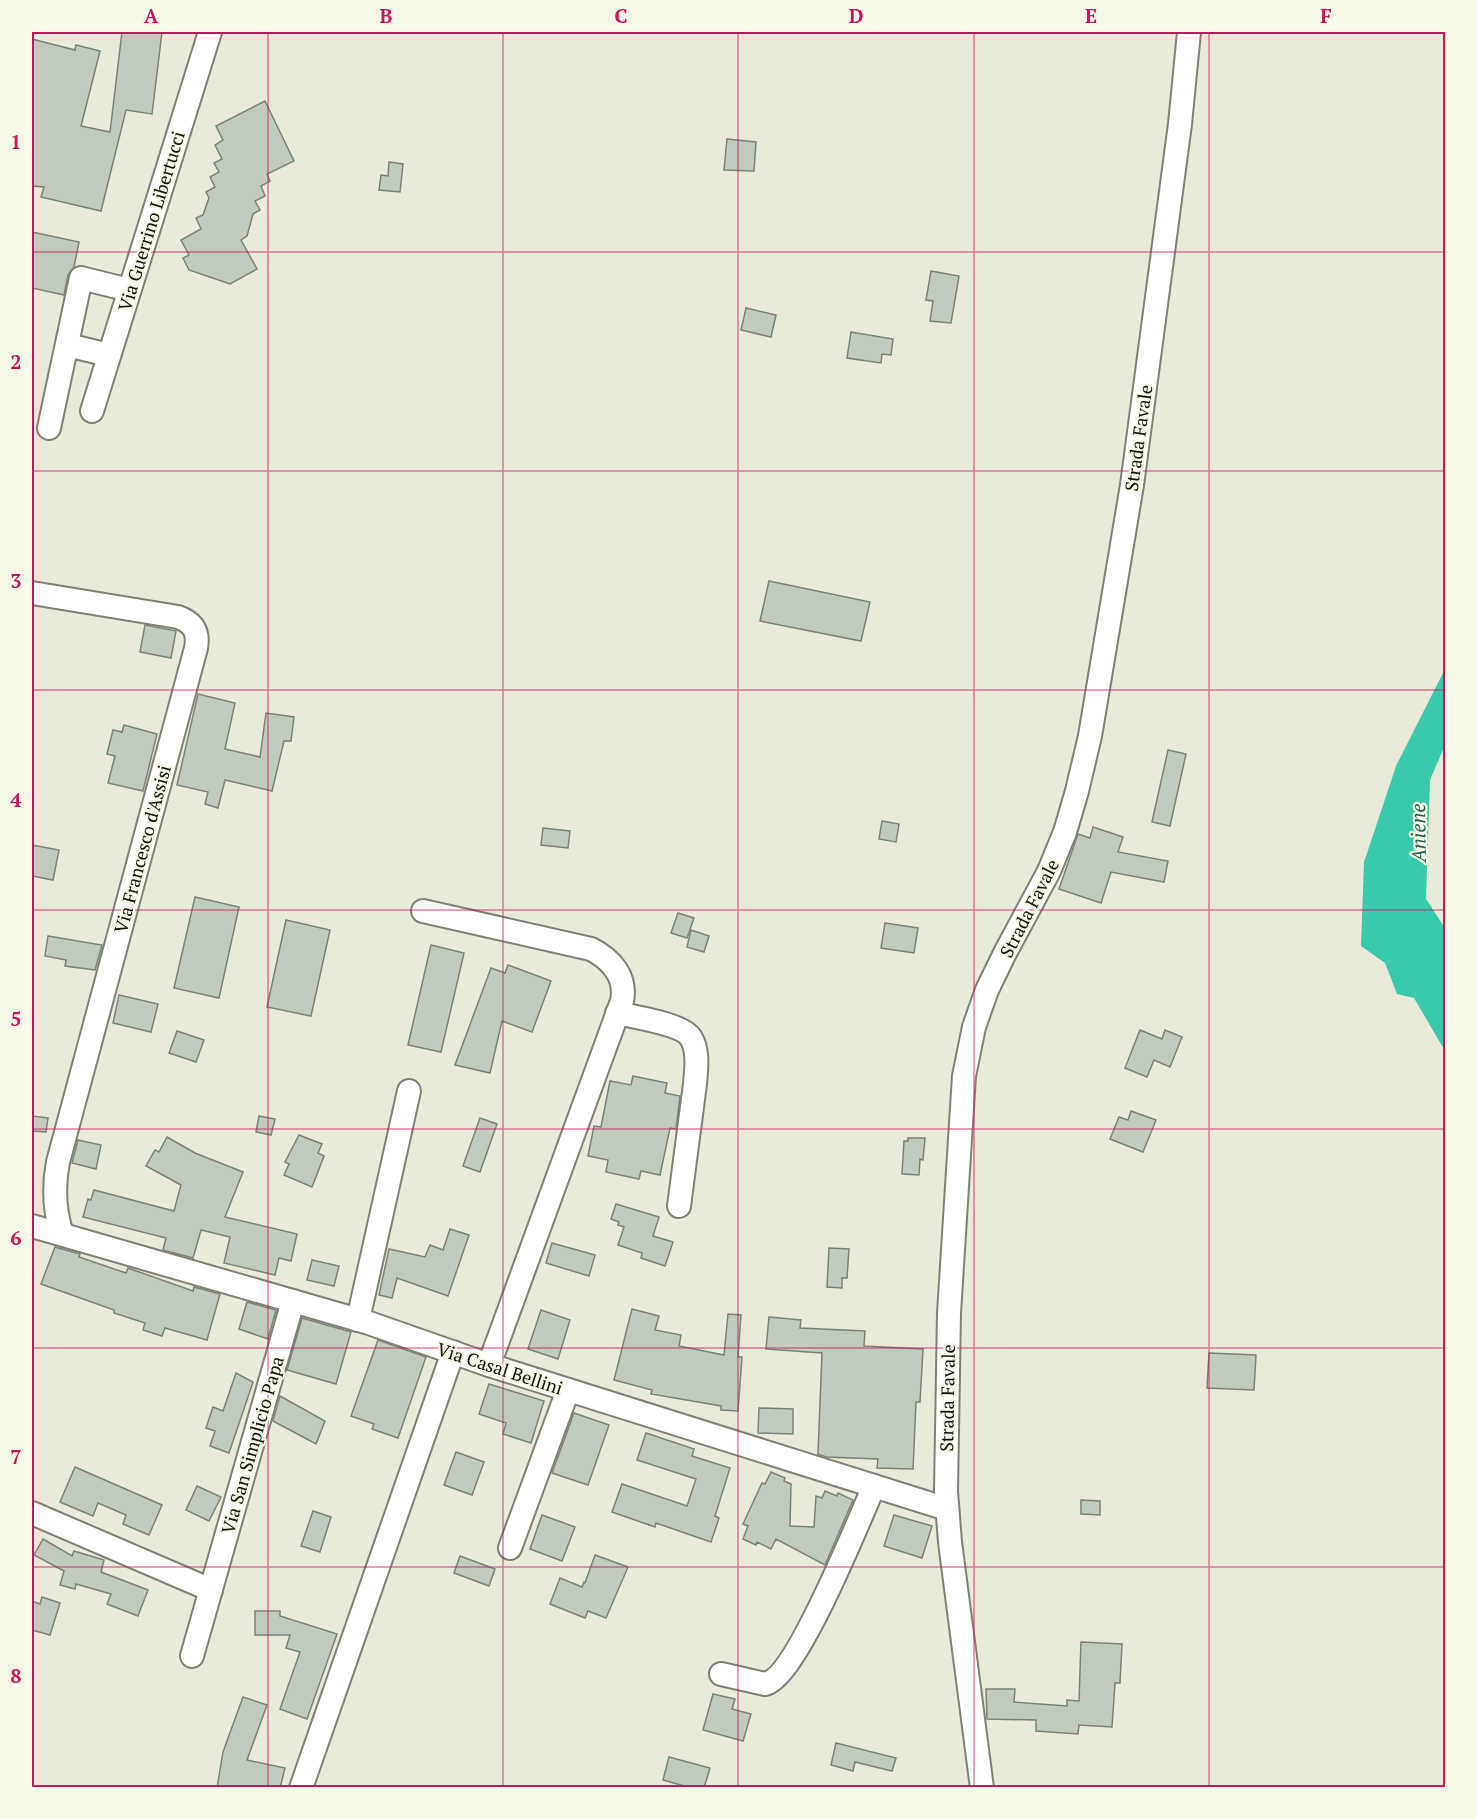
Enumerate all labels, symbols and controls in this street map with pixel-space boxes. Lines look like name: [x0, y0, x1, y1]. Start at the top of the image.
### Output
text: A: [144, 2, 159, 29]
text: B: [380, 2, 393, 29]
text: C: [614, 2, 628, 29]
text: D: [849, 2, 863, 29]
text: E: [1085, 2, 1097, 29]
text: F: [1320, 2, 1332, 29]
text: 1: [10, 128, 22, 155]
street label: Via Guerrino Libertucci: [112, 128, 190, 314]
text: 2: [10, 348, 22, 375]
street label: Strada Favale: [1119, 383, 1157, 493]
text: 3: [10, 567, 22, 594]
street label: Via Francesco d'Assisi: [108, 762, 176, 936]
text: 4: [10, 786, 22, 813]
water label: Aniene: [1404, 803, 1432, 864]
street label: Strada Favale: [994, 855, 1064, 961]
text: 5: [10, 1005, 22, 1032]
text: 6: [10, 1224, 22, 1251]
street label: Via Casal Bellini: [434, 1336, 566, 1400]
street label: Strada Favale: [934, 1344, 960, 1452]
street label: Via San Simplicio Papa: [215, 1353, 289, 1537]
text: 7: [10, 1443, 22, 1470]
text: 8: [10, 1662, 22, 1689]

